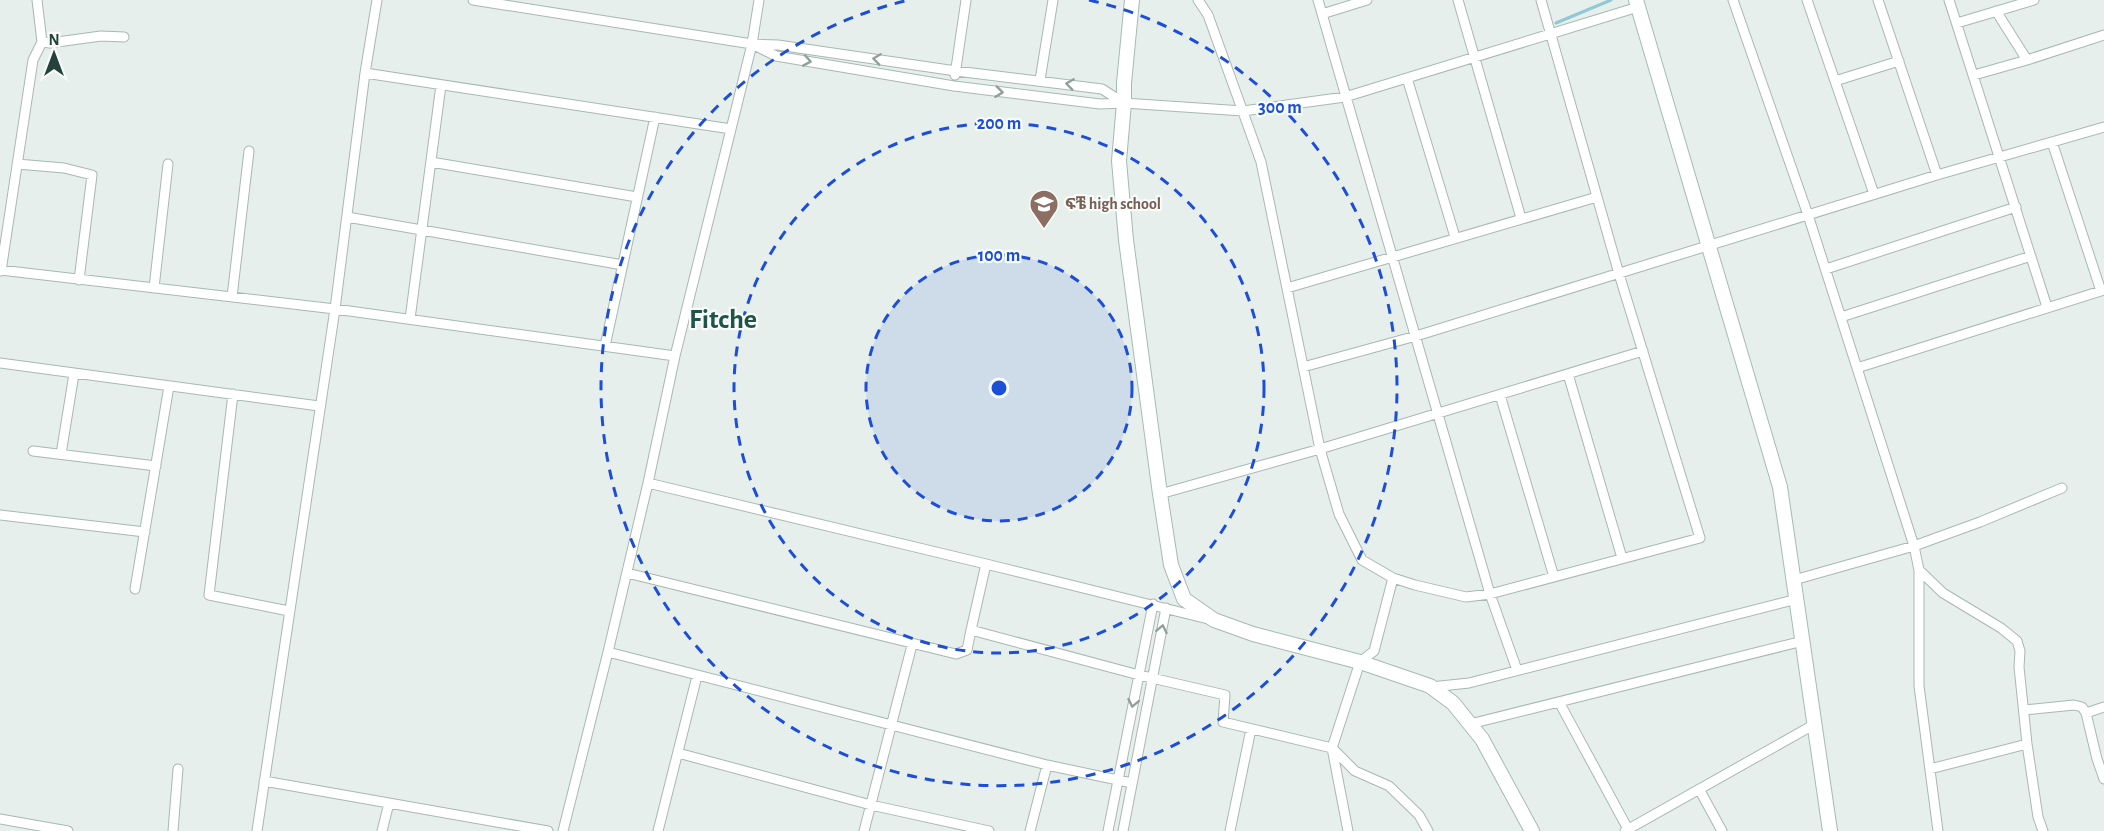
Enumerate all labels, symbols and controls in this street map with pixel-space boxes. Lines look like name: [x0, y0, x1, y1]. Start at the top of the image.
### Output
north arrow: [24, 24, 84, 84]
text: N: [48, 32, 60, 48]
one-way arrow: [801, 54, 811, 67]
one-way arrow: [872, 54, 882, 66]
one-way arrow: [1066, 79, 1075, 91]
one-way arrow: [995, 85, 1004, 98]
text: 300 m: [1258, 99, 1302, 117]
text: 200 m: [977, 115, 1021, 133]
school or university icon: ፍቼ high school: [1028, 188, 1060, 230]
place label: ፍቼ high school: [1065, 196, 1161, 212]
text: 100 m: [978, 247, 1020, 265]
district label: Fitche: [689, 306, 757, 334]
centre of rings: [989, 378, 1009, 398]
one-way arrow: [1155, 624, 1168, 634]
one-way arrow: [1127, 698, 1140, 708]

